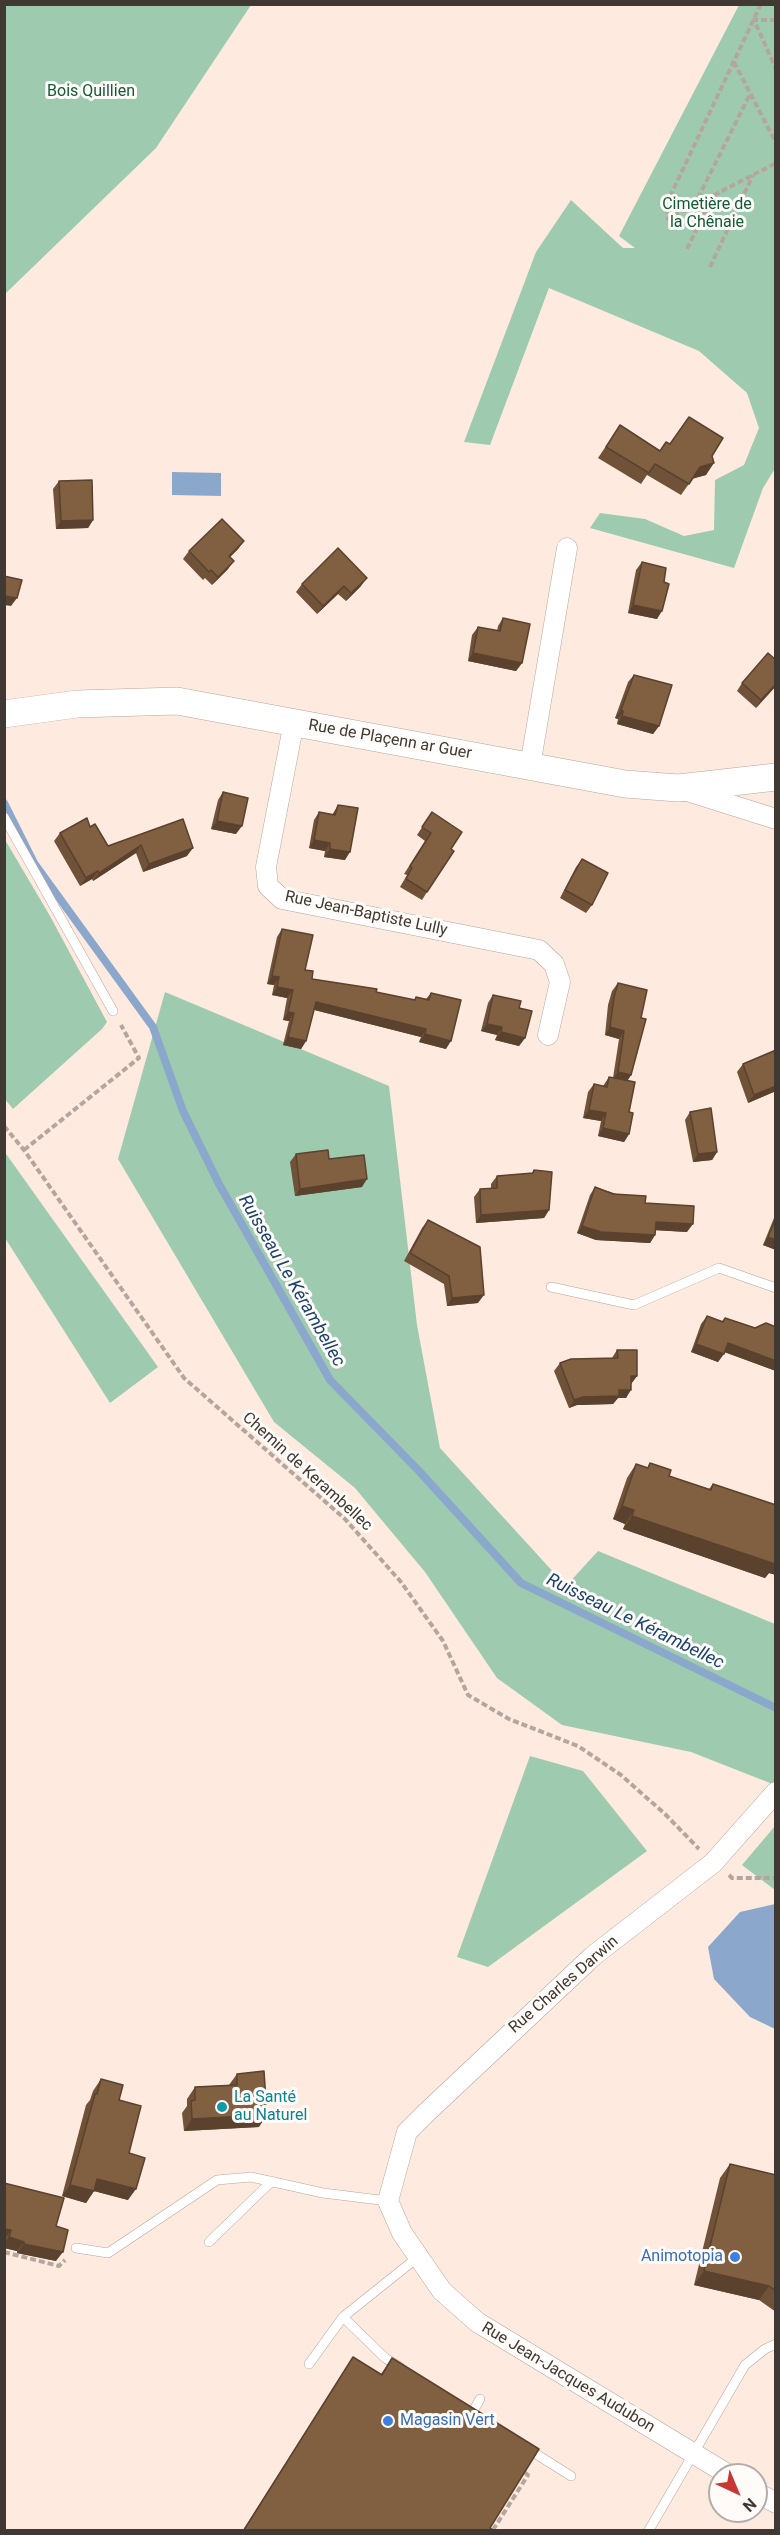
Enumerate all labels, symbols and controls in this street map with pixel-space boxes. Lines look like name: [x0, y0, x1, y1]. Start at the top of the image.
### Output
park label: Bois Quillien: [47, 82, 135, 102]
park label: Cimetière de la Chênaie: [662, 195, 752, 233]
street label: Rue de Plaçenn ar Guer: [307, 716, 473, 764]
street label: Rue Jean-Baptiste Lully: [283, 887, 449, 941]
water label: Ruisseau Le Kérambellec: [233, 1191, 349, 1371]
street label: Chemin de Kerambellec: [238, 1409, 376, 1535]
water label: Ruisseau Le Kérambellec: [543, 1570, 727, 1674]
street label: Rue Charles Darwin: [505, 1932, 623, 2038]
place label: La Santé au Naturel: [234, 2088, 307, 2126]
marker: La Santé au Naturel: [215, 2100, 229, 2114]
place label: Animotopia: [641, 2247, 723, 2267]
marker: Animotopia: [728, 2250, 742, 2264]
street label: Rue Jean-Jacques Audubon: [478, 2319, 658, 2437]
place label: Magasin Vert: [400, 2411, 495, 2431]
marker: Magasin Vert: [381, 2414, 395, 2428]
north arrow: [708, 2463, 768, 2523]
text: N: [739, 2494, 760, 2516]

